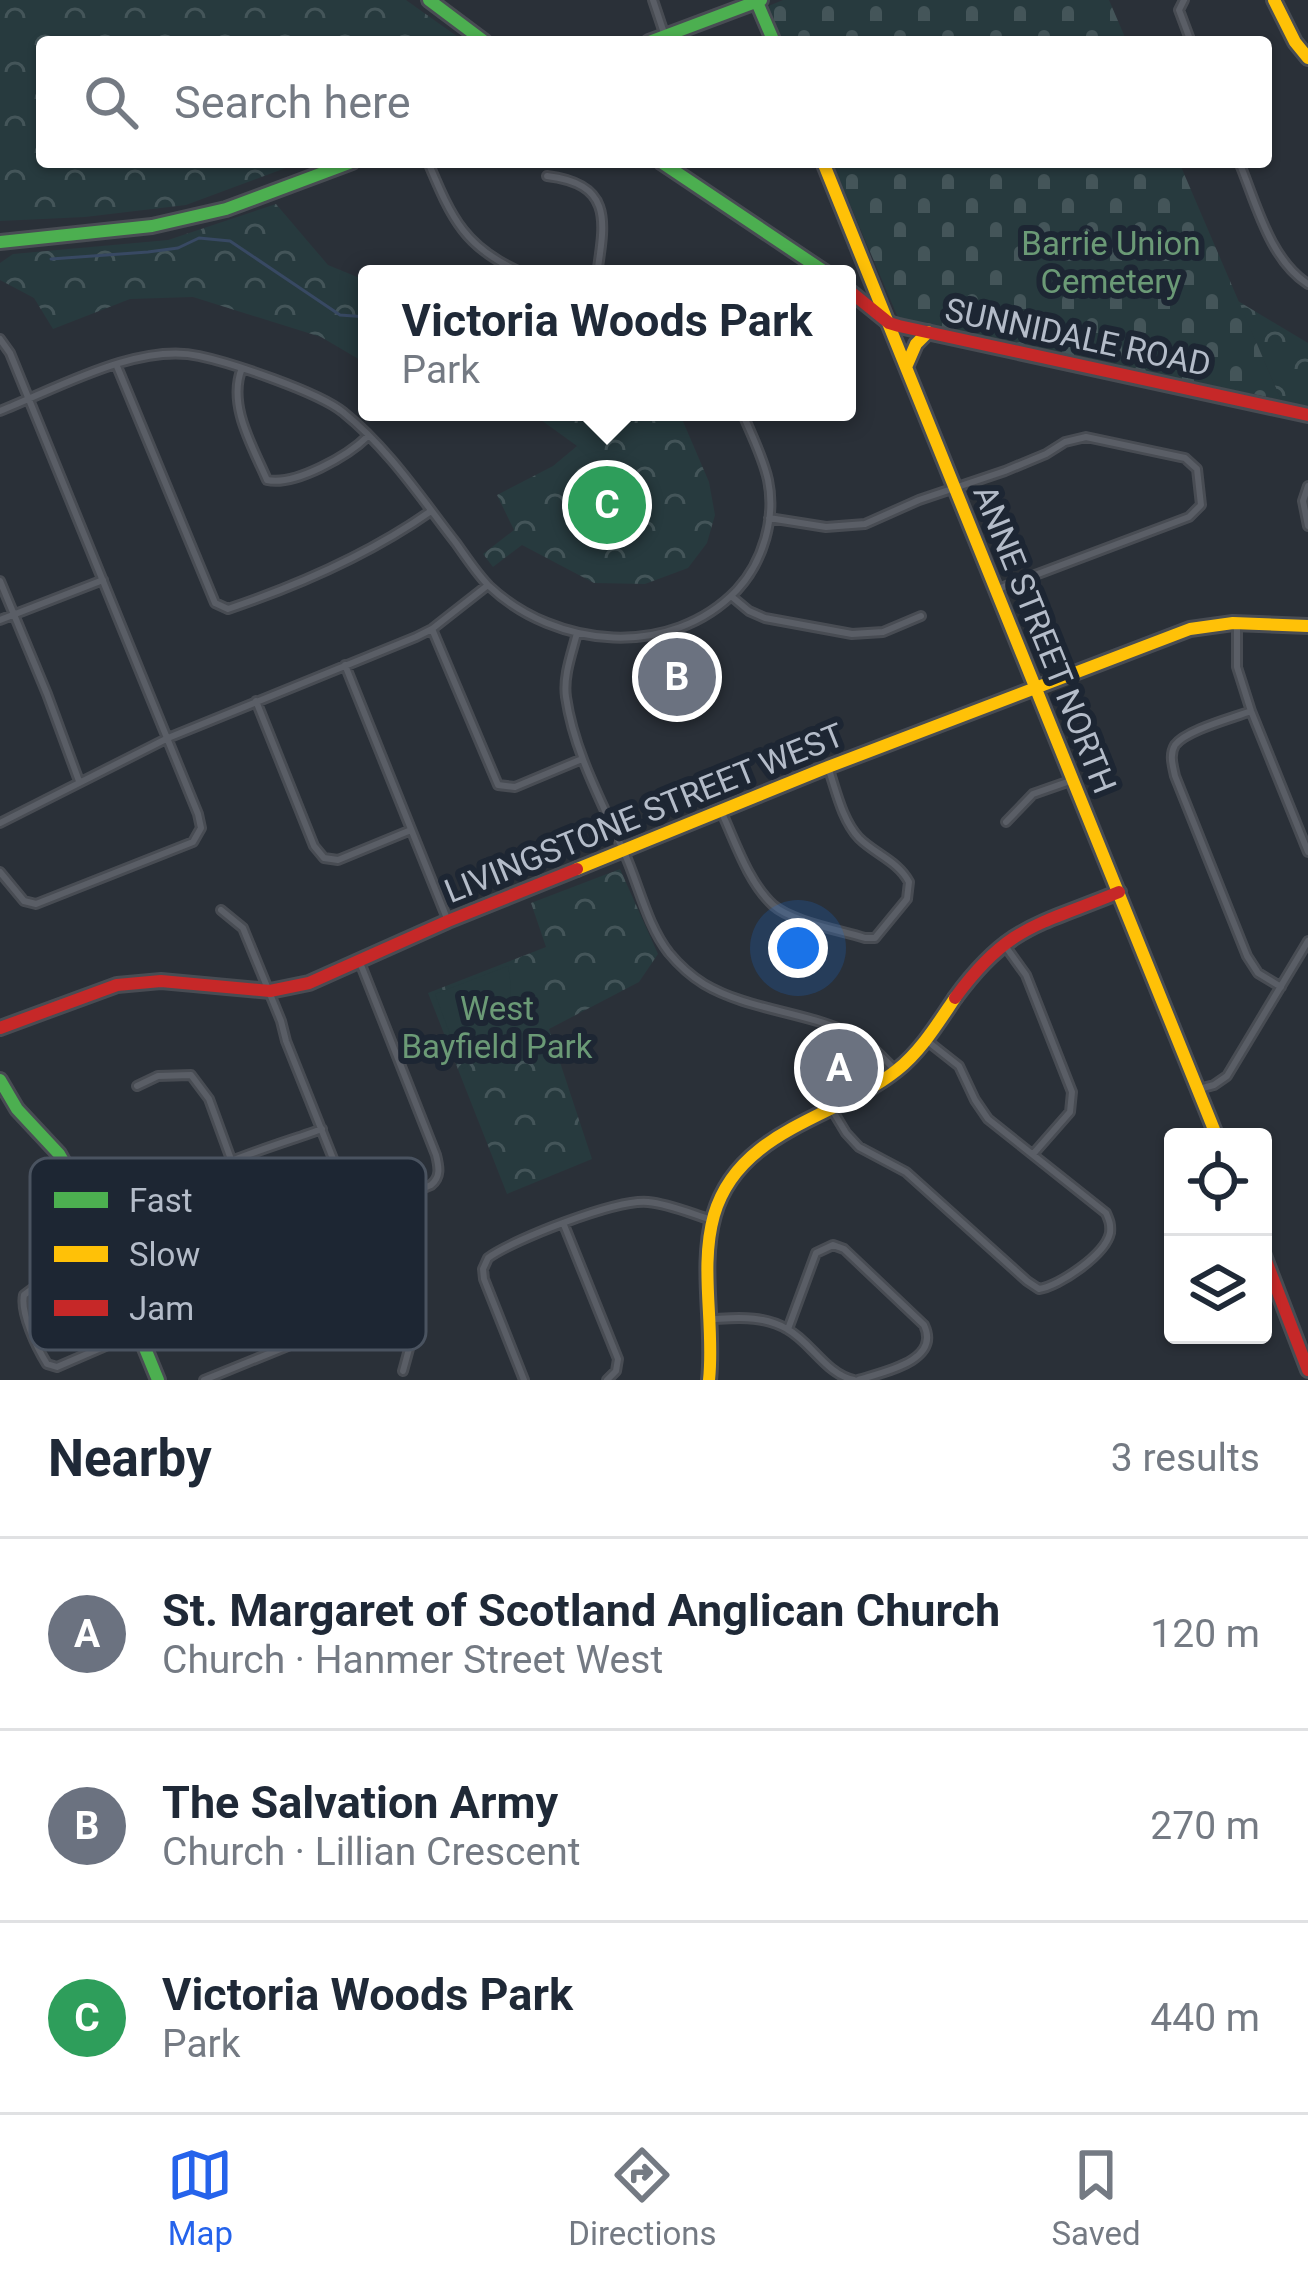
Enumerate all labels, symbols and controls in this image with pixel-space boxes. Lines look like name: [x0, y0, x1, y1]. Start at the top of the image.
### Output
search box: [36, 36, 1272, 168]
icon: search: [78, 69, 144, 135]
text: Search here: [174, 76, 411, 129]
park label: Barrie Union Cemetery: [1021, 224, 1201, 301]
popup: [358, 265, 856, 421]
street label: SUNNIDALE ROAD: [942, 290, 1214, 384]
text: Victoria Woods Park: [402, 294, 812, 347]
text: Park: [402, 347, 480, 393]
pin: C: [568, 460, 646, 550]
street label: ANNE STREET NORTH: [965, 479, 1125, 799]
pin: B: [638, 632, 716, 722]
street label: LIVINGSTONE STREET WEST: [439, 715, 849, 911]
your location: [768, 918, 828, 978]
park label: West Bayfield Park: [402, 989, 593, 1066]
pin: A: [800, 1023, 878, 1113]
map controls: [1164, 1128, 1272, 1344]
button: locate: [1164, 1128, 1272, 1236]
legend: [30, 1158, 426, 1350]
text: Fast: [129, 1181, 192, 1220]
text: Slow: [129, 1235, 200, 1274]
button: layers: [1164, 1236, 1272, 1344]
text: Jam: [129, 1289, 194, 1328]
text: Nearby: [48, 1429, 212, 1488]
text: 3 results: [1111, 1435, 1260, 1481]
text: St. Margaret of Scotland Anglican Church: [162, 1584, 1000, 1637]
text: A: [74, 1611, 100, 1657]
text: 120 m: [1150, 1611, 1260, 1657]
text: Church · Hanmer Street West: [162, 1637, 663, 1683]
text: The Salvation Army: [162, 1776, 558, 1829]
text: B: [75, 1803, 99, 1849]
text: 270 m: [1150, 1803, 1260, 1849]
text: Church · Lillian Crescent: [162, 1829, 580, 1875]
text: Victoria Woods Park: [162, 1968, 573, 2021]
text: C: [74, 1995, 100, 2041]
text: 440 m: [1150, 1995, 1260, 2041]
text: Park: [162, 2021, 241, 2067]
tab: Map: [167, 2142, 233, 2253]
tab: Directions: [568, 2142, 717, 2253]
tab: Saved: [1051, 2142, 1141, 2253]

